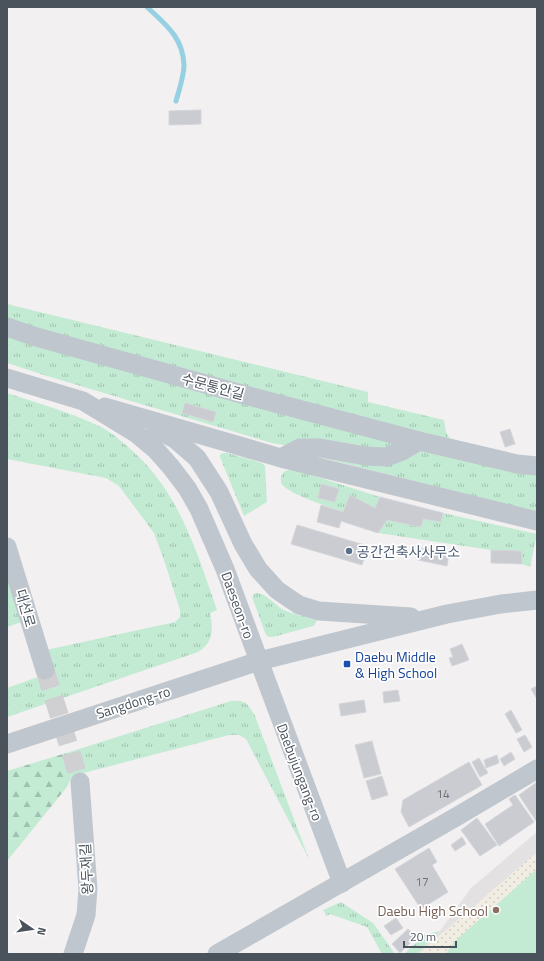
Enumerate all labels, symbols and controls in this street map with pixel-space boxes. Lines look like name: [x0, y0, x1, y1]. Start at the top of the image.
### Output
street label: 수문통안길: [179, 368, 247, 404]
place label: 공간건축사사무소: [357, 541, 460, 562]
marker: 공간건축사사무소: [344, 546, 354, 556]
street label: Daeseon-ro: [216, 569, 260, 641]
street label: 대선로: [11, 587, 41, 630]
place label: Daebu Middle & High School: [355, 646, 437, 683]
marker: Daebu Middle & High School: [342, 659, 352, 669]
street label: Sangdong-ro: [93, 680, 173, 724]
street label: Daebujungang-ro: [272, 720, 328, 824]
house number: 14: [436, 784, 450, 803]
street label: 왕두재길: [74, 843, 98, 895]
house number: 17: [415, 872, 429, 891]
place label: Daebu High School: [377, 900, 488, 921]
marker: Daebu High School: [491, 905, 501, 915]
north arrow: [12, 909, 52, 949]
scale bar: [404, 923, 456, 949]
text: N: [33, 926, 50, 937]
text: 20 m: [410, 927, 436, 946]

